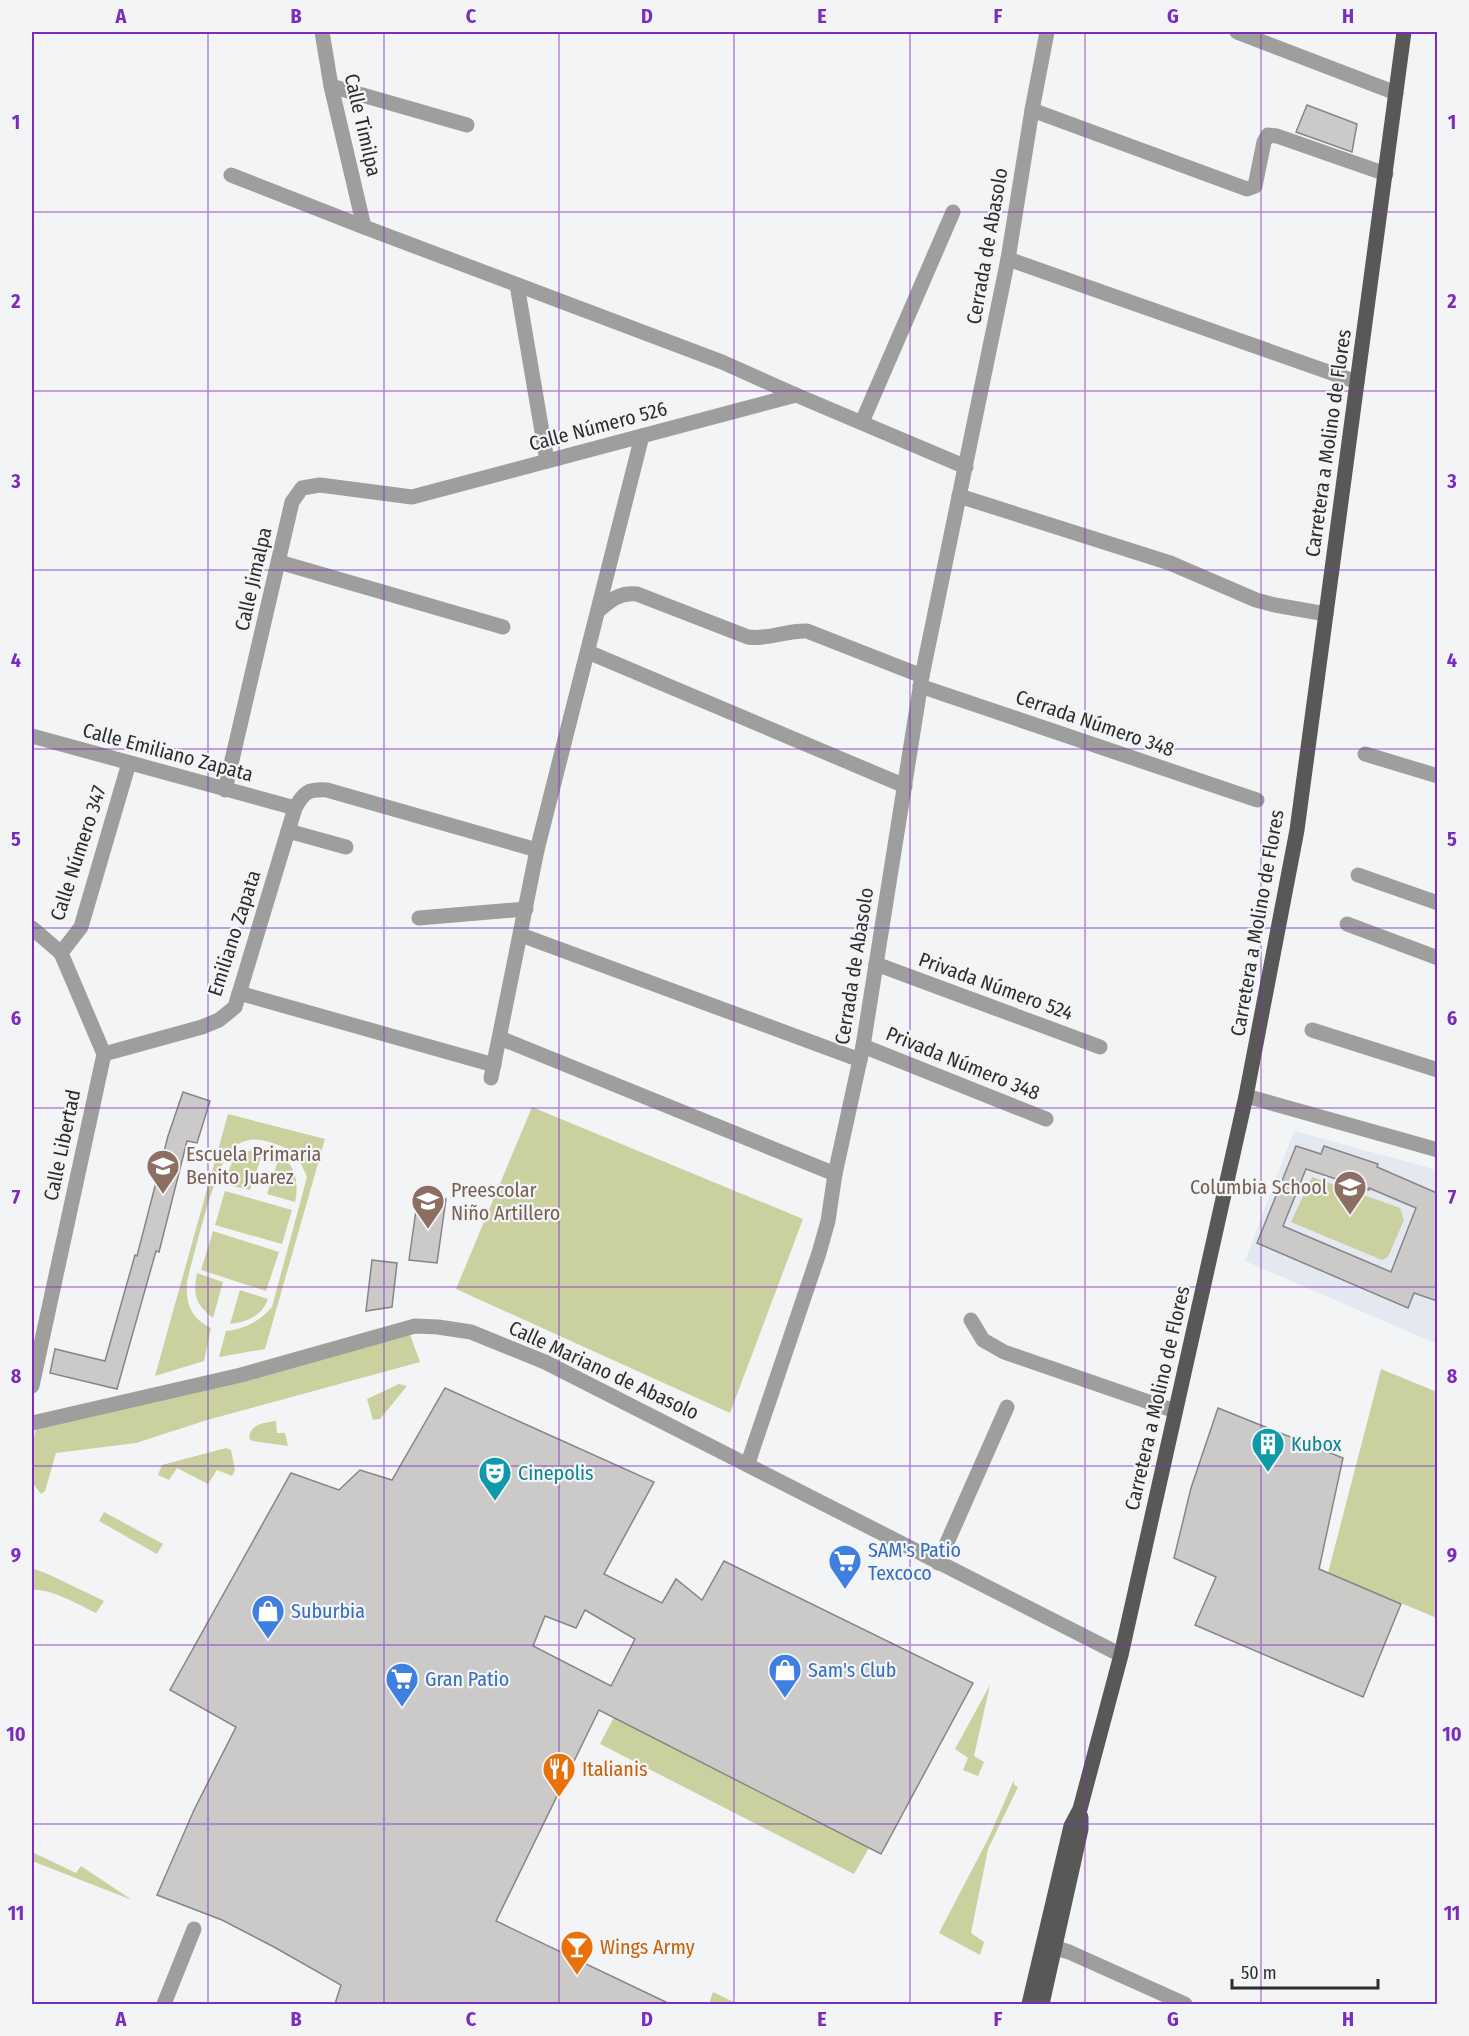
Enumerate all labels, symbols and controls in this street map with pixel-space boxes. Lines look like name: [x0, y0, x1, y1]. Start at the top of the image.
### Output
text: A: [115, 4, 128, 28]
text: B: [290, 4, 302, 28]
text: C: [466, 4, 477, 28]
text: D: [641, 4, 653, 28]
text: E: [817, 4, 827, 28]
text: F: [994, 4, 1003, 28]
text: G: [1167, 4, 1179, 28]
text: H: [1342, 4, 1354, 28]
street label: Calle Timilpa: [340, 71, 386, 179]
text: 1: [12, 110, 20, 134]
text: 1: [1448, 110, 1456, 134]
street label: Cerrada de Abasolo: [961, 166, 1013, 326]
text: 2: [10, 289, 21, 313]
text: 2: [1446, 289, 1457, 313]
street label: Carretera a Molino de Flores: [1300, 328, 1356, 558]
street label: Calle Número 526: [526, 396, 670, 456]
text: 3: [10, 469, 21, 493]
text: 3: [1446, 469, 1457, 493]
street label: Calle Jimalpa: [229, 525, 277, 633]
text: 4: [11, 648, 21, 672]
text: 4: [1447, 648, 1457, 672]
street label: Cerrada Número 348: [1013, 685, 1177, 761]
street label: Calle Emiliano Zapata: [80, 718, 256, 786]
street label: Calle Número 347: [45, 783, 111, 923]
street label: Carretera a Molino de Flores: [1225, 808, 1289, 1038]
text: 5: [11, 827, 21, 851]
text: 5: [1447, 827, 1457, 851]
street label: Emiliano Zapata: [202, 867, 266, 999]
street label: Cerrada de Abasolo: [830, 886, 878, 1046]
street label: Privada Número 524: [916, 947, 1077, 1025]
text: 6: [11, 1006, 21, 1030]
text: 6: [1447, 1006, 1457, 1030]
street label: Privada Número 348: [883, 1021, 1043, 1105]
street label: Calle Libertad: [39, 1087, 85, 1203]
place label: Escuela Primaria Benito Juarez: [186, 1142, 321, 1189]
school or university icon: Escuela Primaria Benito Juarez: [145, 1148, 181, 1195]
school or university icon: Columbia School: [1332, 1169, 1368, 1216]
place label: Columbia School: [1190, 1175, 1327, 1199]
place label: Preescolar Niño Artillero: [451, 1178, 560, 1225]
school or university icon: Preescolar Niño Artillero: [410, 1183, 446, 1230]
text: 7: [12, 1185, 21, 1209]
text: 7: [1448, 1185, 1457, 1209]
street label: Carretera a Molino de Flores: [1119, 1283, 1195, 1513]
street label: Calle Mariano de Abasolo: [505, 1315, 703, 1425]
text: 8: [11, 1364, 22, 1388]
text: 8: [1447, 1364, 1458, 1388]
building icon: Kubox: [1250, 1426, 1286, 1473]
place label: Kubox: [1291, 1432, 1342, 1456]
theatre icon: Cinepolis: [477, 1455, 513, 1502]
place label: Cinepolis: [518, 1461, 594, 1485]
place label: SAM's Patio Texcoco: [868, 1538, 961, 1585]
text: 9: [11, 1543, 21, 1567]
supermarket icon: SAM's Patio Texcoco: [827, 1543, 863, 1590]
text: 9: [1447, 1543, 1457, 1567]
shop icon: Suburbia: [250, 1593, 286, 1640]
place label: Suburbia: [291, 1599, 365, 1623]
shop icon: Sam's Club: [767, 1652, 803, 1699]
place label: Sam's Club: [808, 1658, 896, 1682]
supermarket icon: Gran Patio: [384, 1661, 420, 1708]
place label: Gran Patio: [425, 1667, 509, 1691]
text: 10: [6, 1722, 26, 1746]
text: 10: [1442, 1722, 1462, 1746]
restaurant icon: Italianis: [541, 1751, 577, 1798]
place label: Italianis: [582, 1757, 647, 1781]
text: 11: [8, 1901, 24, 1925]
text: 11: [1444, 1901, 1460, 1925]
bar icon: Wings Army: [559, 1929, 595, 1976]
place label: Wings Army: [600, 1935, 695, 1959]
scale bar: [1232, 1952, 1378, 1990]
text: 50 m: [1241, 1962, 1277, 1984]
text: A: [115, 2007, 128, 2031]
text: B: [290, 2007, 302, 2031]
text: C: [466, 2007, 477, 2031]
text: D: [641, 2007, 653, 2031]
text: E: [817, 2007, 827, 2031]
text: F: [994, 2007, 1003, 2031]
text: G: [1167, 2007, 1179, 2031]
text: H: [1342, 2007, 1354, 2031]

